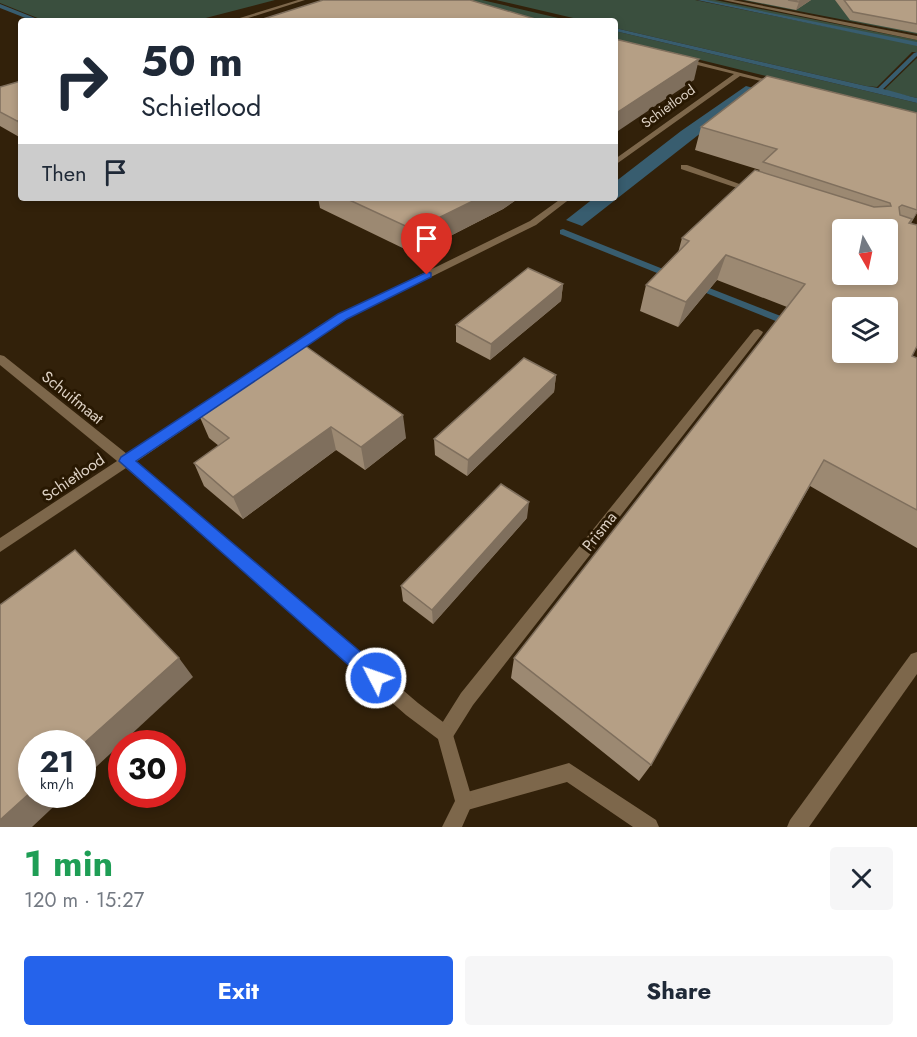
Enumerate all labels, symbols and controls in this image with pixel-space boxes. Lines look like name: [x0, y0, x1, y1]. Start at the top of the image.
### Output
text: 50 m: [141, 31, 243, 92]
icon: right: [42, 42, 120, 120]
street label: Schietlood: [637, 80, 699, 132]
text: Schietlood: [141, 87, 261, 126]
icon: arrive: [99, 156, 132, 189]
text: Then: [42, 157, 87, 189]
pin: [401, 213, 452, 275]
north arrow: [832, 219, 898, 285]
map controls: [832, 219, 898, 363]
icon: arrive: [410, 222, 443, 255]
button: layers: [832, 297, 898, 363]
street label: Schuifmaat: [37, 365, 109, 430]
street label: Schietlood: [37, 448, 109, 507]
street label: Prisma: [577, 507, 622, 556]
position arrow: [344, 646, 408, 710]
speed limit sign: 30: [108, 730, 186, 808]
text: 21: [40, 740, 74, 783]
text: km/h: [40, 773, 74, 795]
text: 1 min: [24, 837, 113, 889]
button: close: [830, 847, 893, 910]
text: 120 m · 15:27: [24, 886, 144, 915]
button: Exit: [24, 956, 453, 1025]
button: Share: [465, 956, 893, 1025]

